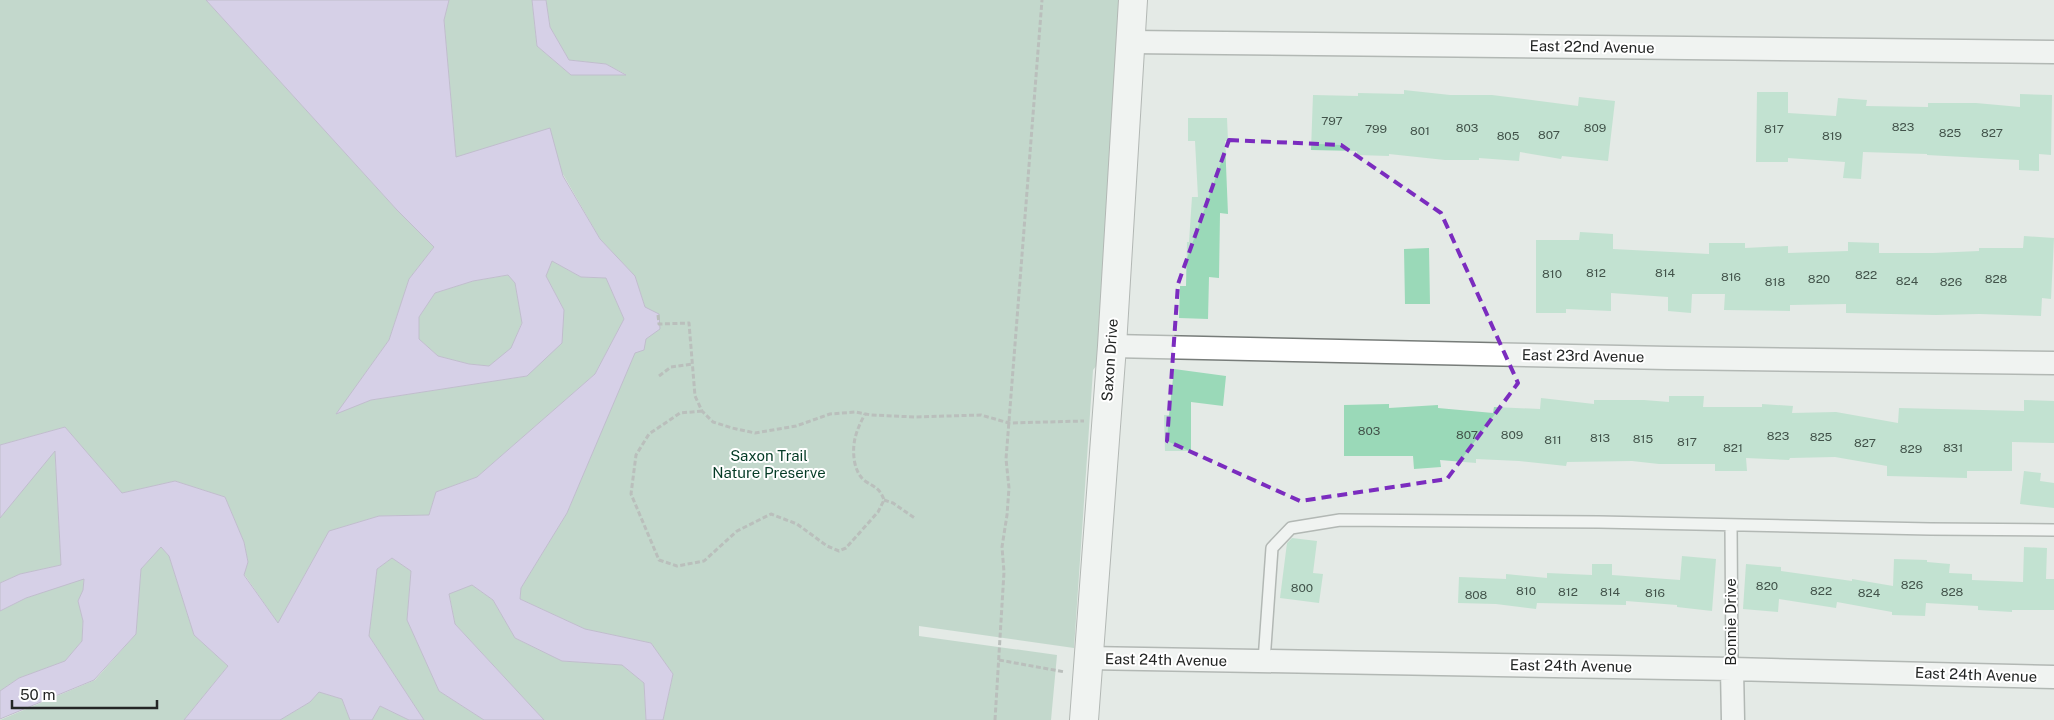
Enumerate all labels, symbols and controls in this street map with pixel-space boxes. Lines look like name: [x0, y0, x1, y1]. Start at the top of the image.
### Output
street label: East 22nd Avenue: [1529, 37, 1655, 56]
house number: 797: [1321, 114, 1343, 128]
house number: 823: [1892, 120, 1914, 134]
house number: 803: [1456, 121, 1478, 135]
house number: 809: [1584, 121, 1606, 135]
house number: 799: [1365, 122, 1387, 136]
house number: 817: [1764, 122, 1784, 136]
house number: 801: [1410, 124, 1430, 138]
house number: 825: [1939, 126, 1962, 140]
house number: 827: [1981, 126, 2003, 140]
house number: 807: [1538, 128, 1560, 142]
house number: 805: [1497, 129, 1520, 143]
house number: 819: [1822, 129, 1842, 143]
house number: 812: [1586, 266, 1606, 280]
house number: 814: [1655, 266, 1676, 280]
house number: 810: [1542, 267, 1562, 281]
house number: 822: [1855, 268, 1877, 282]
house number: 816: [1721, 270, 1741, 284]
house number: 820: [1808, 272, 1830, 286]
house number: 828: [1985, 272, 2008, 286]
house number: 824: [1896, 274, 1919, 288]
house number: 818: [1765, 275, 1785, 289]
house number: 826: [1940, 275, 1962, 289]
street label: Saxon Drive: [1098, 318, 1121, 402]
street label: East 23rd Avenue: [1522, 346, 1644, 365]
house number: 803: [1358, 424, 1380, 438]
house number: 807: [1456, 428, 1478, 442]
house number: 809: [1501, 428, 1523, 442]
house number: 823: [1767, 429, 1789, 443]
house number: 825: [1810, 430, 1833, 444]
house number: 813: [1590, 431, 1610, 445]
house number: 815: [1633, 432, 1653, 446]
house number: 811: [1544, 433, 1562, 447]
house number: 817: [1677, 435, 1697, 449]
house number: 827: [1854, 436, 1876, 450]
house number: 821: [1723, 441, 1743, 455]
house number: 831: [1943, 441, 1963, 455]
house number: 829: [1900, 442, 1922, 456]
park label: Saxon Trail Nature Preserve: [712, 447, 826, 481]
street label: Bonnie Drive: [1722, 578, 1739, 666]
house number: 826: [1901, 578, 1923, 592]
house number: 820: [1756, 579, 1778, 593]
house number: 800: [1291, 581, 1313, 595]
house number: 810: [1516, 584, 1536, 598]
house number: 822: [1810, 584, 1832, 598]
house number: 812: [1558, 585, 1578, 599]
house number: 814: [1600, 585, 1621, 599]
house number: 828: [1941, 585, 1964, 599]
house number: 816: [1645, 586, 1665, 600]
house number: 824: [1858, 586, 1881, 600]
house number: 808: [1465, 588, 1488, 602]
street label: East 24th Avenue: [1105, 650, 1227, 669]
street label: East 24th Avenue: [1510, 656, 1632, 675]
street label: East 24th Avenue: [1915, 664, 2037, 685]
scale bar: [12, 678, 158, 710]
text: 50 m: [20, 686, 55, 703]

